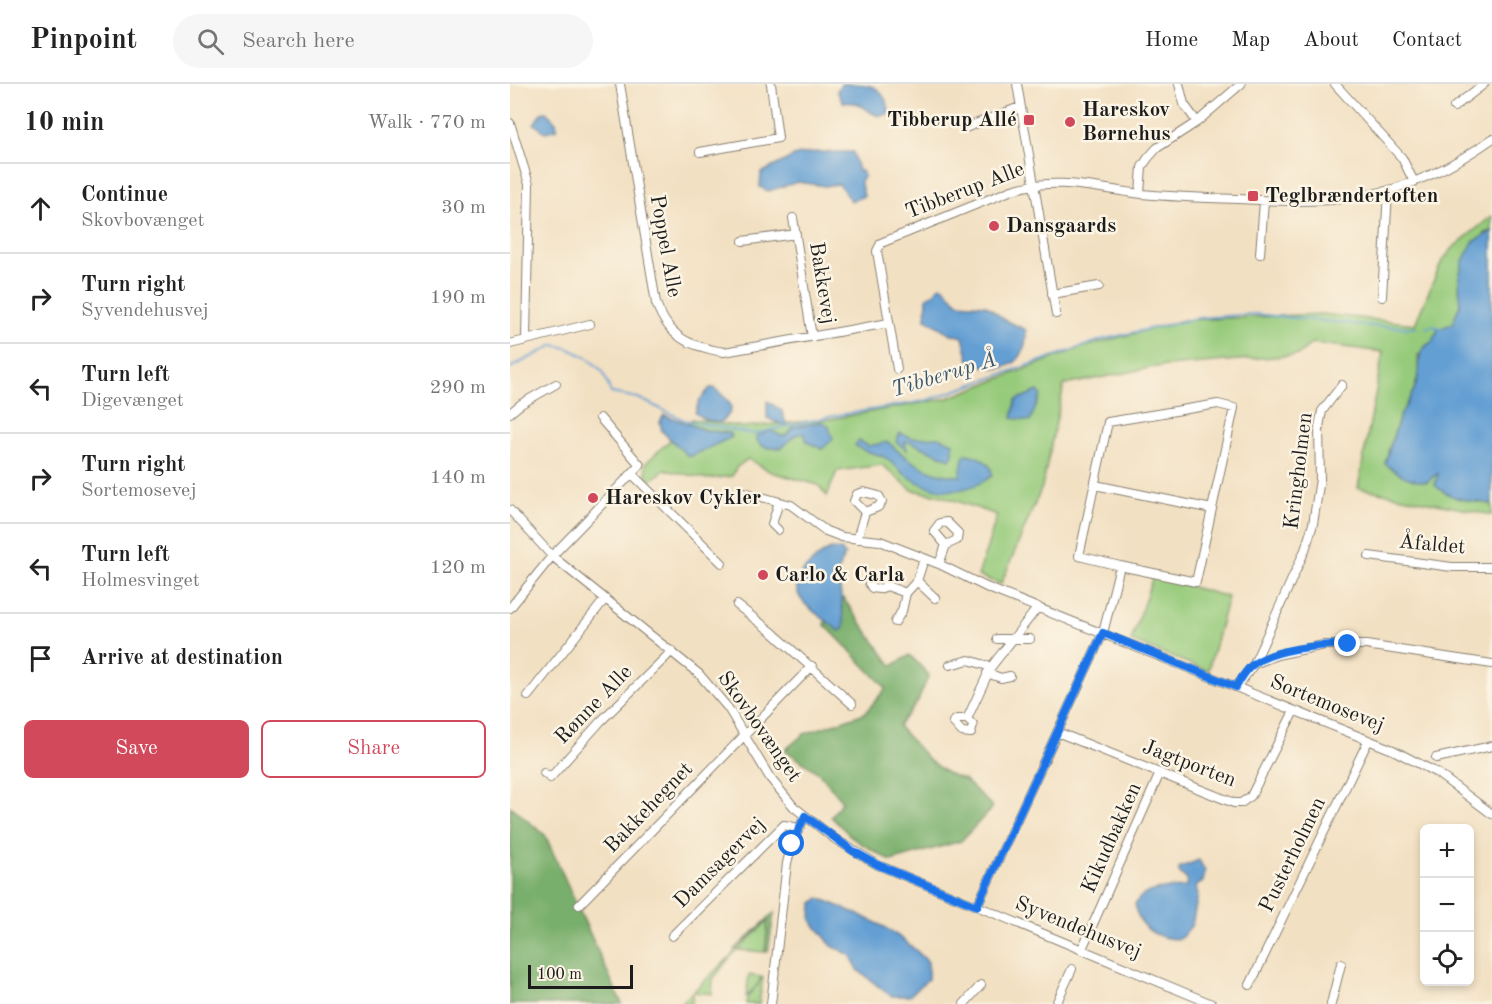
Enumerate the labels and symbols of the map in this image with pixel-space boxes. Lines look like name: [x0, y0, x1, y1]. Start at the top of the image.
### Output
place label: Hareskov Børnehus: [1082, 100, 1171, 145]
place label: Tibberup Allé: [887, 110, 1017, 131]
marker: Tibberup Allé: [1022, 113, 1036, 127]
marker: Hareskov Børnehus: [1063, 115, 1077, 129]
street label: Tibberup Alle: [903, 159, 1027, 223]
place label: Teglbrændertoften: [1265, 186, 1438, 207]
marker: Teglbrændertoften: [1246, 189, 1260, 203]
street label: Poppel Alle: [646, 193, 684, 299]
place label: Dansgaards: [1006, 216, 1116, 237]
marker: Dansgaards: [987, 219, 1001, 233]
street label: Bakkevej: [805, 240, 839, 326]
water label: Tibberup Å: [888, 345, 999, 401]
street label: Kringholmen: [1281, 411, 1317, 531]
place label: Hareskov Cykler: [605, 488, 761, 509]
marker: Hareskov Cykler: [586, 491, 600, 505]
street label: Åfaldet: [1398, 527, 1467, 558]
place label: Carlo & Carla: [775, 565, 905, 586]
marker: Carlo & Carla: [756, 568, 770, 582]
route end: [1334, 630, 1360, 656]
street label: Rønne Alle: [551, 661, 637, 749]
street label: Skovbovænget: [713, 668, 805, 786]
street label: Sortemosevej: [1267, 672, 1387, 736]
street label: Jagtporten: [1139, 737, 1239, 791]
street label: Bakkehegnet: [601, 759, 697, 857]
street label: Kikudbakken: [1078, 780, 1146, 896]
street label: Pusterholmen: [1256, 794, 1330, 916]
street label: Damsagervej: [670, 813, 770, 913]
route start: [778, 830, 804, 856]
street label: Syvendehusvej: [1012, 893, 1144, 963]
scale bar: [528, 962, 633, 990]

